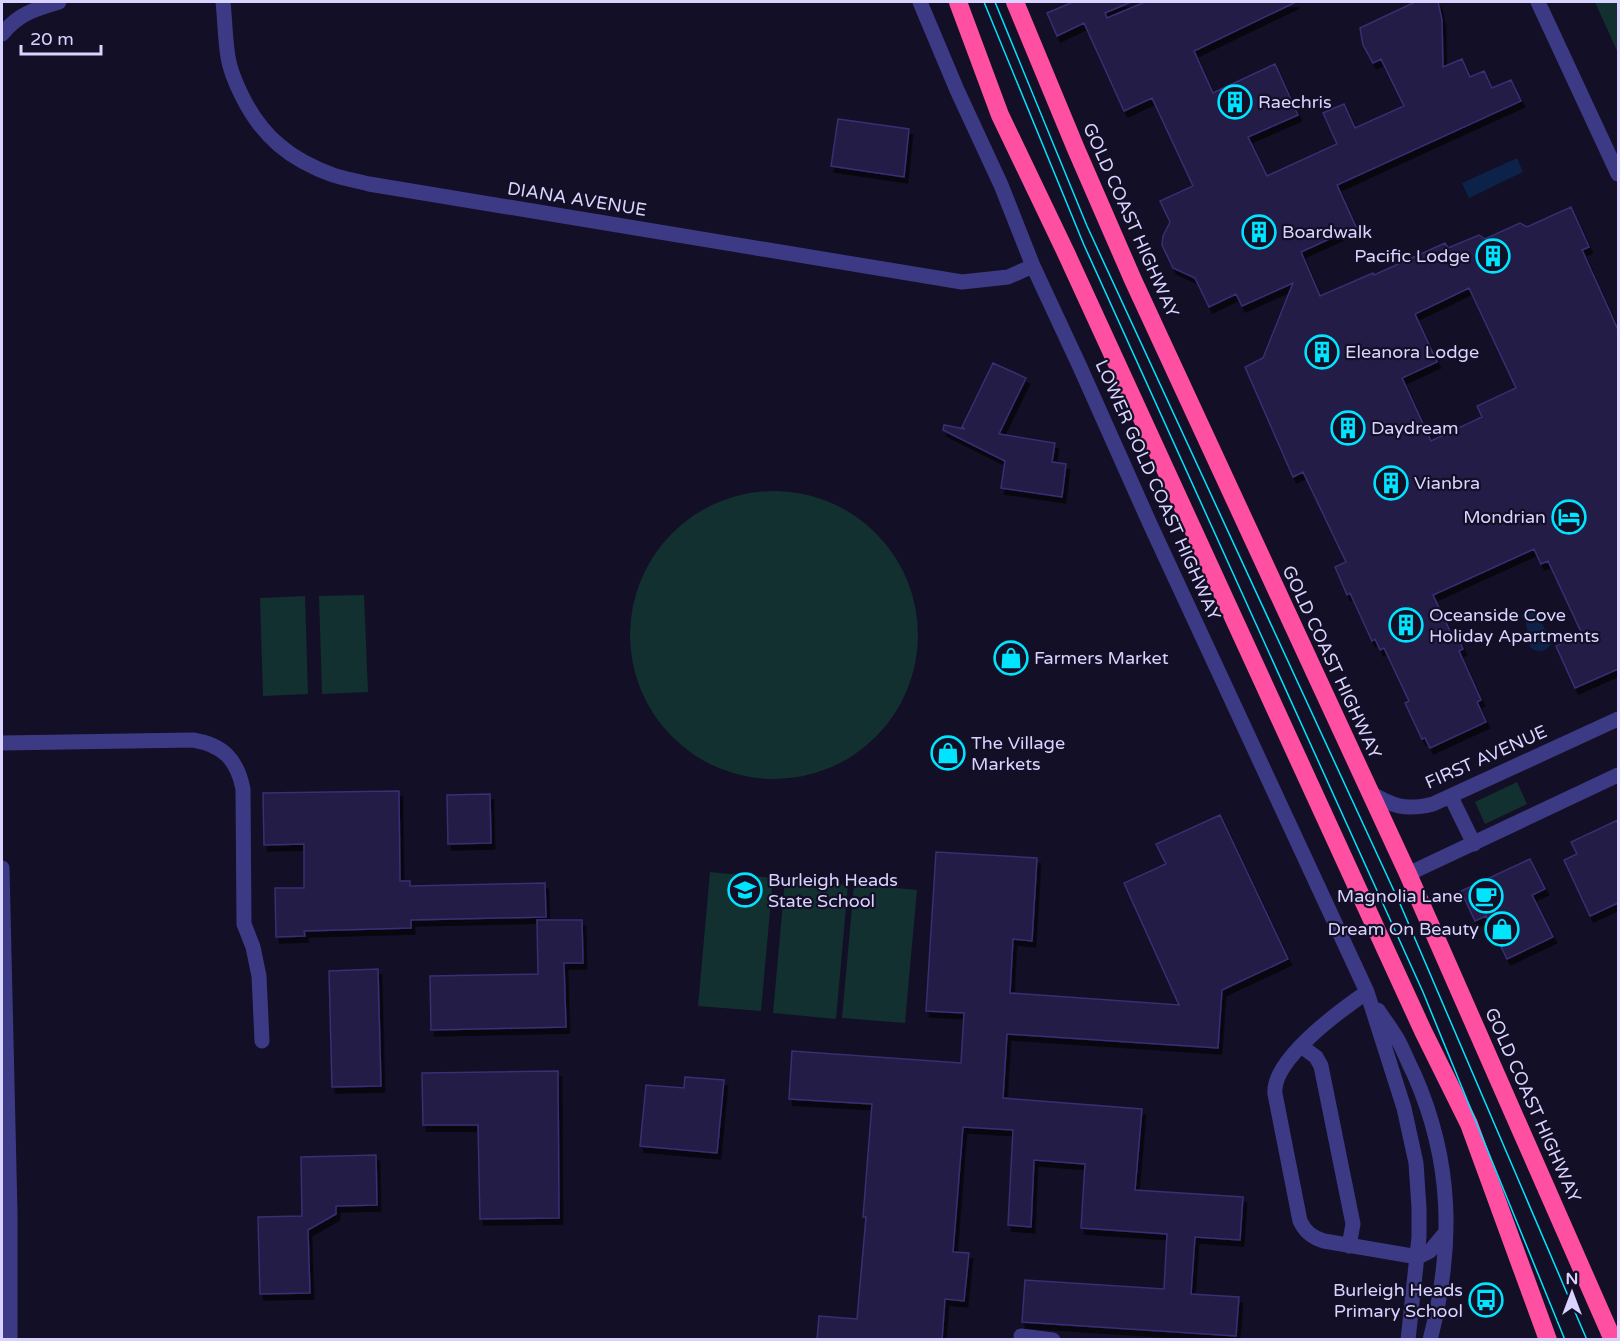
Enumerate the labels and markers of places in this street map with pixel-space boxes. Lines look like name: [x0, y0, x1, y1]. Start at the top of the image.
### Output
building icon: Raechris: [1217, 84, 1253, 120]
place label: Raechris: [1258, 91, 1332, 113]
building icon: Boardwalk: [1241, 214, 1277, 250]
place label: Boardwalk: [1282, 221, 1372, 243]
building icon: Pacific Lodge: [1475, 238, 1511, 274]
place label: Pacific Lodge: [1354, 245, 1470, 267]
building icon: Eleanora Lodge: [1304, 334, 1340, 370]
place label: Eleanora Lodge: [1345, 341, 1479, 363]
building icon: Daydream: [1330, 410, 1366, 446]
place label: Daydream: [1371, 417, 1459, 439]
building icon: Vianbra: [1373, 465, 1409, 501]
place label: Vianbra: [1414, 472, 1480, 494]
hotel icon: Mondrian: [1551, 499, 1587, 535]
place label: Mondrian: [1463, 506, 1546, 528]
place label: Oceanside Cove Holiday Apartments: [1429, 604, 1599, 647]
building icon: Oceanside Cove Holiday Apartments: [1388, 607, 1424, 643]
shop icon: Farmers Market: [993, 640, 1029, 676]
place label: Farmers Market: [1034, 647, 1169, 669]
place label: The Village Markets: [971, 732, 1065, 775]
shop icon: The Village Markets: [930, 735, 966, 771]
place label: Burleigh Heads State School: [768, 869, 898, 912]
school or university icon: Burleigh Heads State School: [727, 872, 763, 908]
cafe icon: Magnolia Lane: [1468, 878, 1504, 914]
place label: Magnolia Lane: [1337, 885, 1463, 907]
shop icon: Dream On Beauty: [1484, 911, 1520, 947]
place label: Dream On Beauty: [1327, 918, 1479, 940]
place label: Burleigh Heads Primary School: [1333, 1279, 1463, 1322]
bus stop icon: Burleigh Heads Primary School: [1468, 1282, 1504, 1318]

